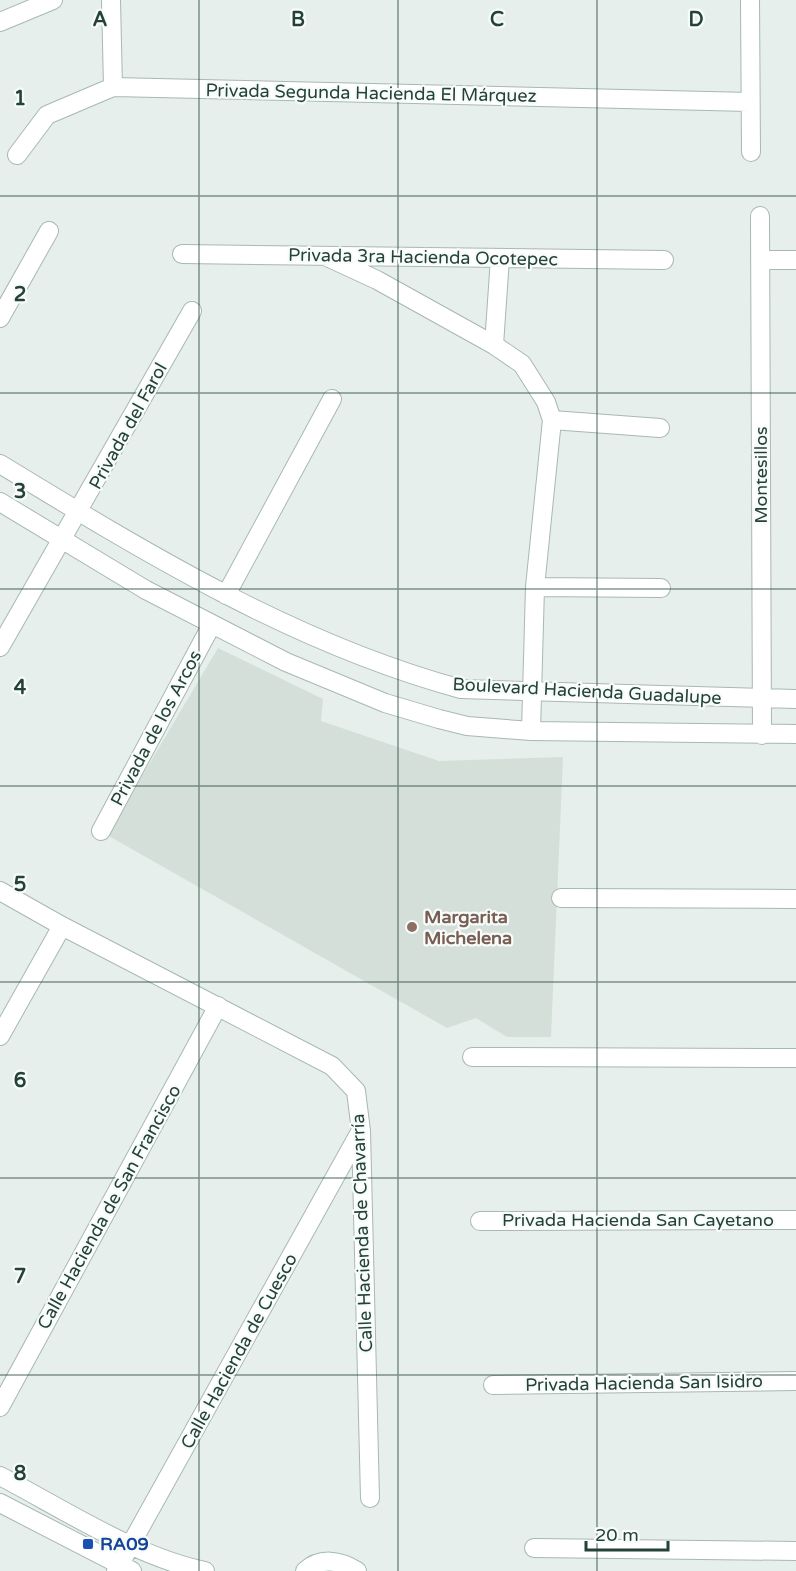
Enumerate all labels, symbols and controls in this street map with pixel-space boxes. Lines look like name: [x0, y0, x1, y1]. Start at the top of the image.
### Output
text: A: [93, 8, 108, 32]
text: B: [291, 8, 305, 32]
text: C: [490, 8, 504, 32]
text: D: [688, 8, 704, 32]
street label: Privada Segunda Hacienda El Márquez: [205, 79, 537, 107]
text: 1: [14, 87, 26, 111]
street label: Privada 3ra Hacienda Ocotepec: [288, 244, 558, 270]
text: 2: [14, 283, 26, 307]
street label: Privada del Farol: [84, 359, 172, 493]
street label: Montesillos: [750, 426, 772, 524]
text: 3: [14, 480, 26, 504]
street label: Privada de los Arcos: [106, 646, 206, 810]
street label: Boulevard Hacienda Guadalupe: [452, 673, 722, 709]
text: 4: [14, 676, 27, 700]
text: 5: [14, 873, 26, 897]
place label: Margarita Michelena: [424, 906, 512, 949]
marker: Margarita Michelena: [405, 920, 419, 934]
text: 6: [14, 1069, 26, 1093]
street label: Calle Hacienda de San Francisco: [32, 1081, 186, 1333]
street label: Calle Hacienda de Chavarría: [347, 1113, 377, 1353]
street label: Privada Hacienda San Cayetano: [502, 1209, 774, 1231]
street label: Calle Hacienda de Cuesco: [176, 1249, 302, 1453]
text: 7: [14, 1265, 26, 1289]
street label: Privada Hacienda San Isidro: [525, 1370, 763, 1396]
text: 8: [14, 1462, 26, 1486]
scale bar: [586, 1514, 668, 1552]
text: 20 m: [595, 1524, 639, 1546]
place label: RA09: [100, 1533, 149, 1555]
marker: RA09: [81, 1537, 95, 1551]

